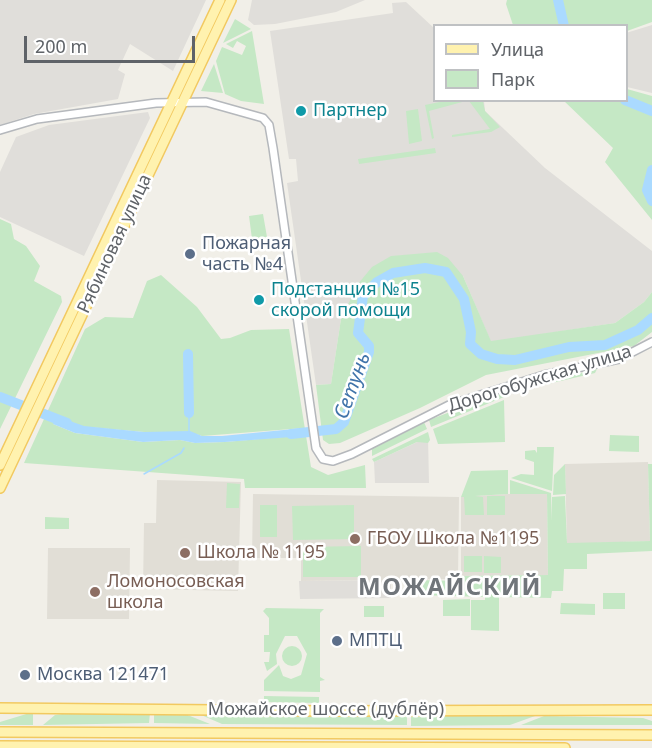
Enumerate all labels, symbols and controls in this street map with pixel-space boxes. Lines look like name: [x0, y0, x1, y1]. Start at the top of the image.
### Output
scale bar: [27, 24, 198, 62]
legend: [433, 24, 628, 102]
text: 200 m: [35, 34, 87, 58]
text: Улица: [491, 37, 544, 61]
text: Парк: [491, 67, 535, 91]
place label: Партнер: [313, 100, 387, 122]
marker: Партнер: [294, 104, 308, 118]
street label: Рябиновая улица: [73, 171, 157, 317]
place label: Пожарная часть №4: [202, 233, 291, 276]
marker: Пожарная часть №4: [183, 247, 197, 261]
place label: Подстанция №15 скорой помощи: [271, 279, 420, 322]
marker: Подстанция №15 скорой помощи: [252, 293, 266, 307]
street label: Дорогобужская улица: [446, 341, 634, 417]
water label: Сетунь: [330, 349, 376, 423]
place label: ГБОУ Школа №1195: [367, 528, 539, 550]
marker: ГБОУ Школа №1195: [348, 532, 362, 546]
place label: Школа № 1195: [197, 542, 325, 564]
marker: Школа № 1195: [178, 546, 192, 560]
place label: Ломоносовская школа: [107, 571, 245, 614]
district label: МОЖАЙСКИЙ: [358, 574, 542, 602]
marker: Ломоносовская школа: [88, 585, 102, 599]
place label: МПТЦ: [349, 630, 402, 652]
marker: МПТЦ: [330, 634, 344, 648]
place label: Москва 121471: [37, 664, 169, 686]
marker: Москва 121471: [18, 668, 32, 682]
street label: Можайское шоссе (дублёр): [208, 699, 444, 721]

